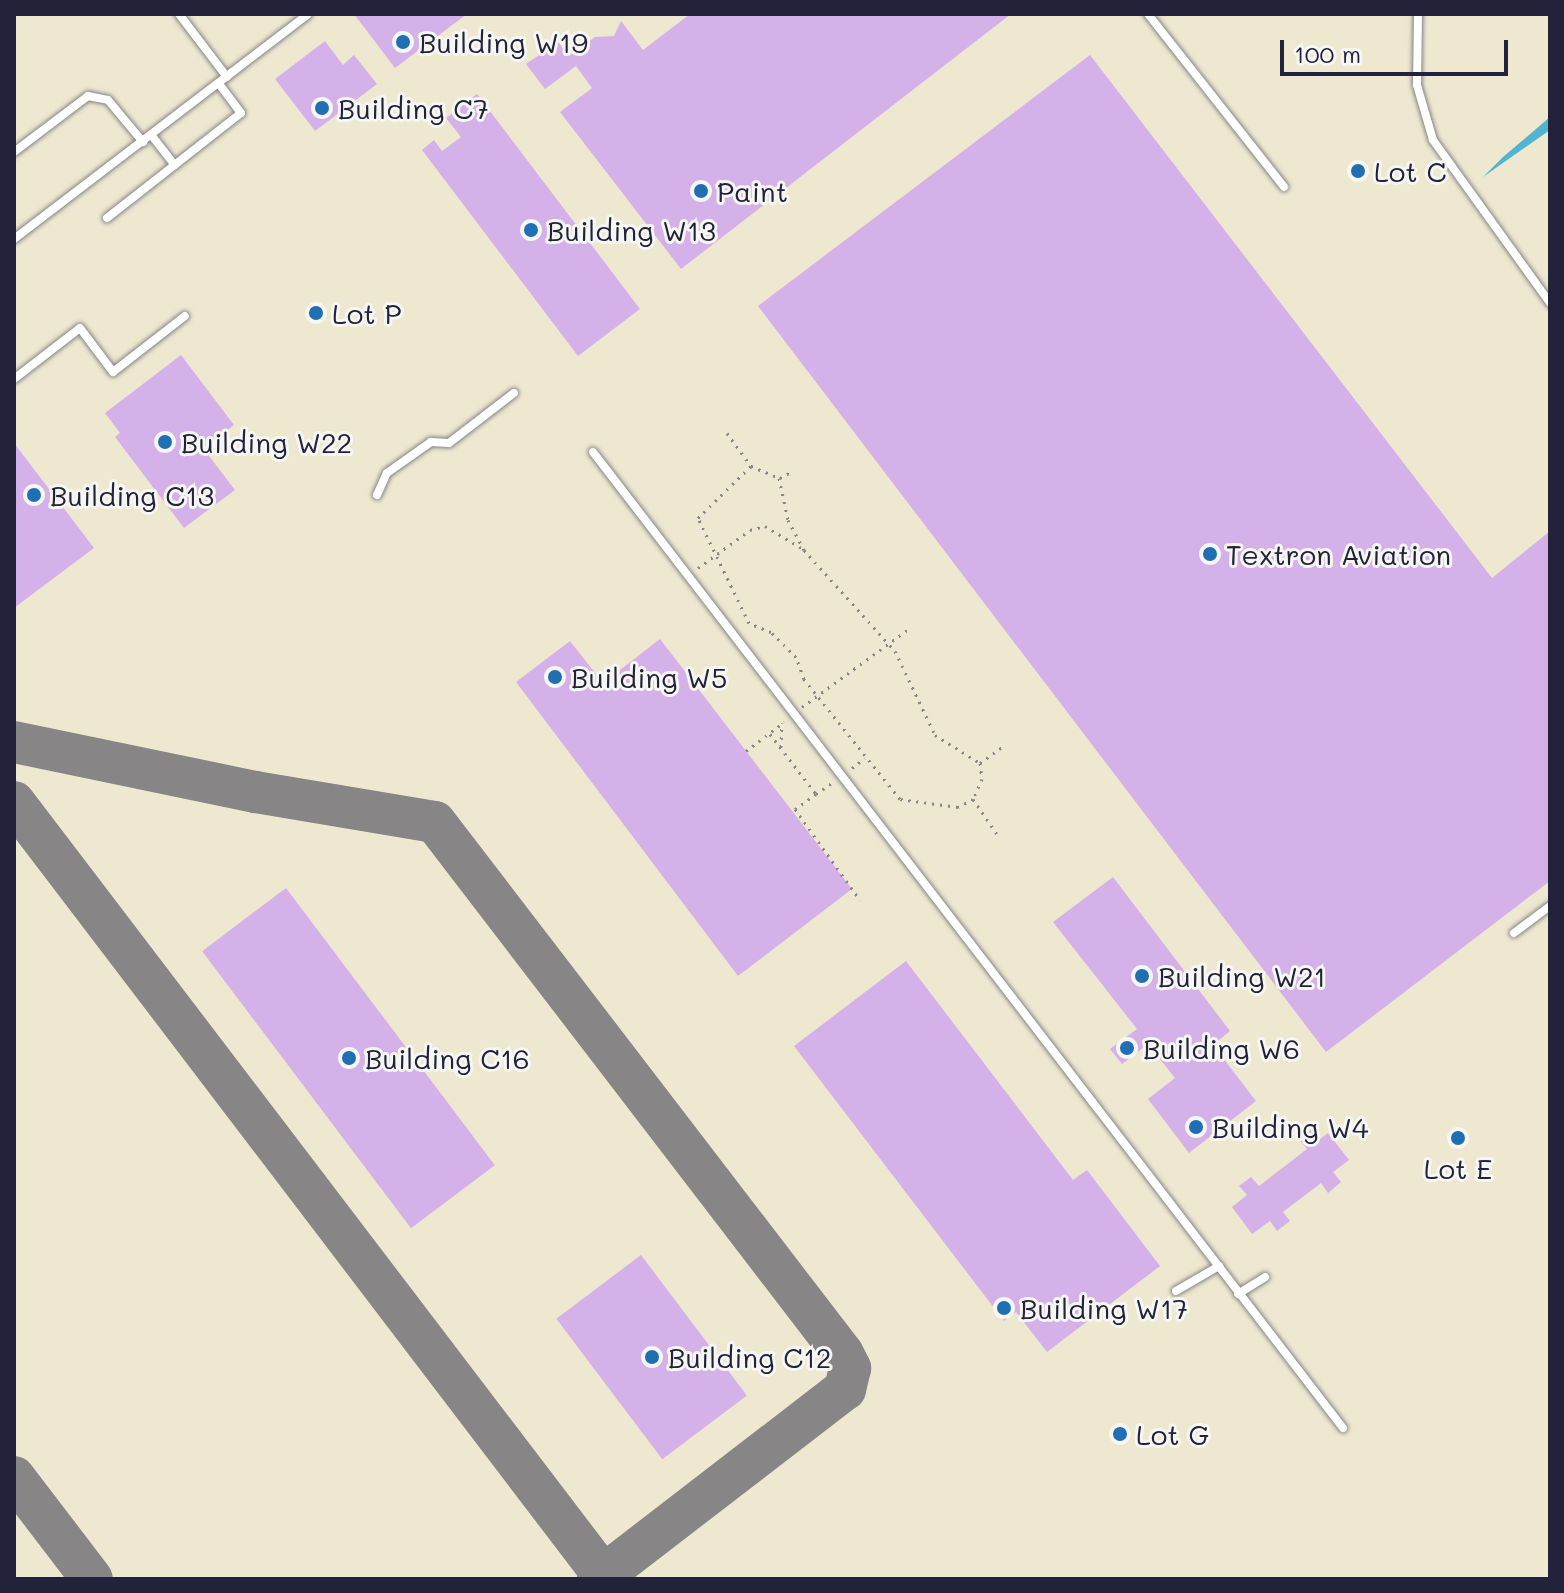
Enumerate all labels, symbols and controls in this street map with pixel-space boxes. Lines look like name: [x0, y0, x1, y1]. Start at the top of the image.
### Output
scale bar: [1284, 24, 1512, 74]
place label: Building W19: [419, 25, 588, 59]
marker: Building W19: [394, 33, 412, 51]
text: 100 m: [1294, 38, 1361, 69]
place label: Building C7: [338, 91, 489, 125]
marker: Building C7: [313, 99, 331, 117]
place label: Lot C: [1374, 154, 1447, 188]
marker: Lot C: [1349, 162, 1367, 180]
place label: Paint: [717, 174, 788, 208]
marker: Paint: [692, 182, 710, 200]
place label: Building W13: [547, 213, 716, 247]
marker: Building W13: [522, 221, 540, 239]
place label: Lot P: [332, 296, 402, 330]
marker: Lot P: [307, 304, 325, 322]
place label: Building W22: [181, 425, 352, 459]
marker: Building W22: [156, 433, 174, 451]
place label: Building C13: [50, 478, 214, 512]
marker: Building C13: [25, 486, 43, 504]
place label: Textron Aviation: [1226, 537, 1451, 571]
marker: Textron Aviation: [1201, 545, 1219, 563]
place label: Building W5: [571, 660, 727, 694]
marker: Building W5: [546, 668, 564, 686]
place label: Building W21: [1158, 959, 1326, 993]
marker: Building W21: [1133, 967, 1151, 985]
place label: Building W6: [1143, 1031, 1300, 1065]
marker: Building W6: [1118, 1039, 1136, 1057]
place label: Building C16: [365, 1041, 530, 1075]
marker: Building C16: [340, 1049, 358, 1067]
place label: Building W4: [1212, 1110, 1368, 1144]
marker: Building W4: [1187, 1118, 1205, 1136]
marker: Lot E: [1449, 1129, 1467, 1147]
place label: Lot E: [1424, 1151, 1492, 1185]
place label: Building W17: [1020, 1291, 1188, 1325]
marker: Building W17: [995, 1299, 1013, 1317]
place label: Building C12: [668, 1340, 831, 1374]
marker: Building C12: [643, 1348, 661, 1366]
place label: Lot G: [1136, 1417, 1209, 1451]
marker: Lot G: [1111, 1425, 1129, 1443]

